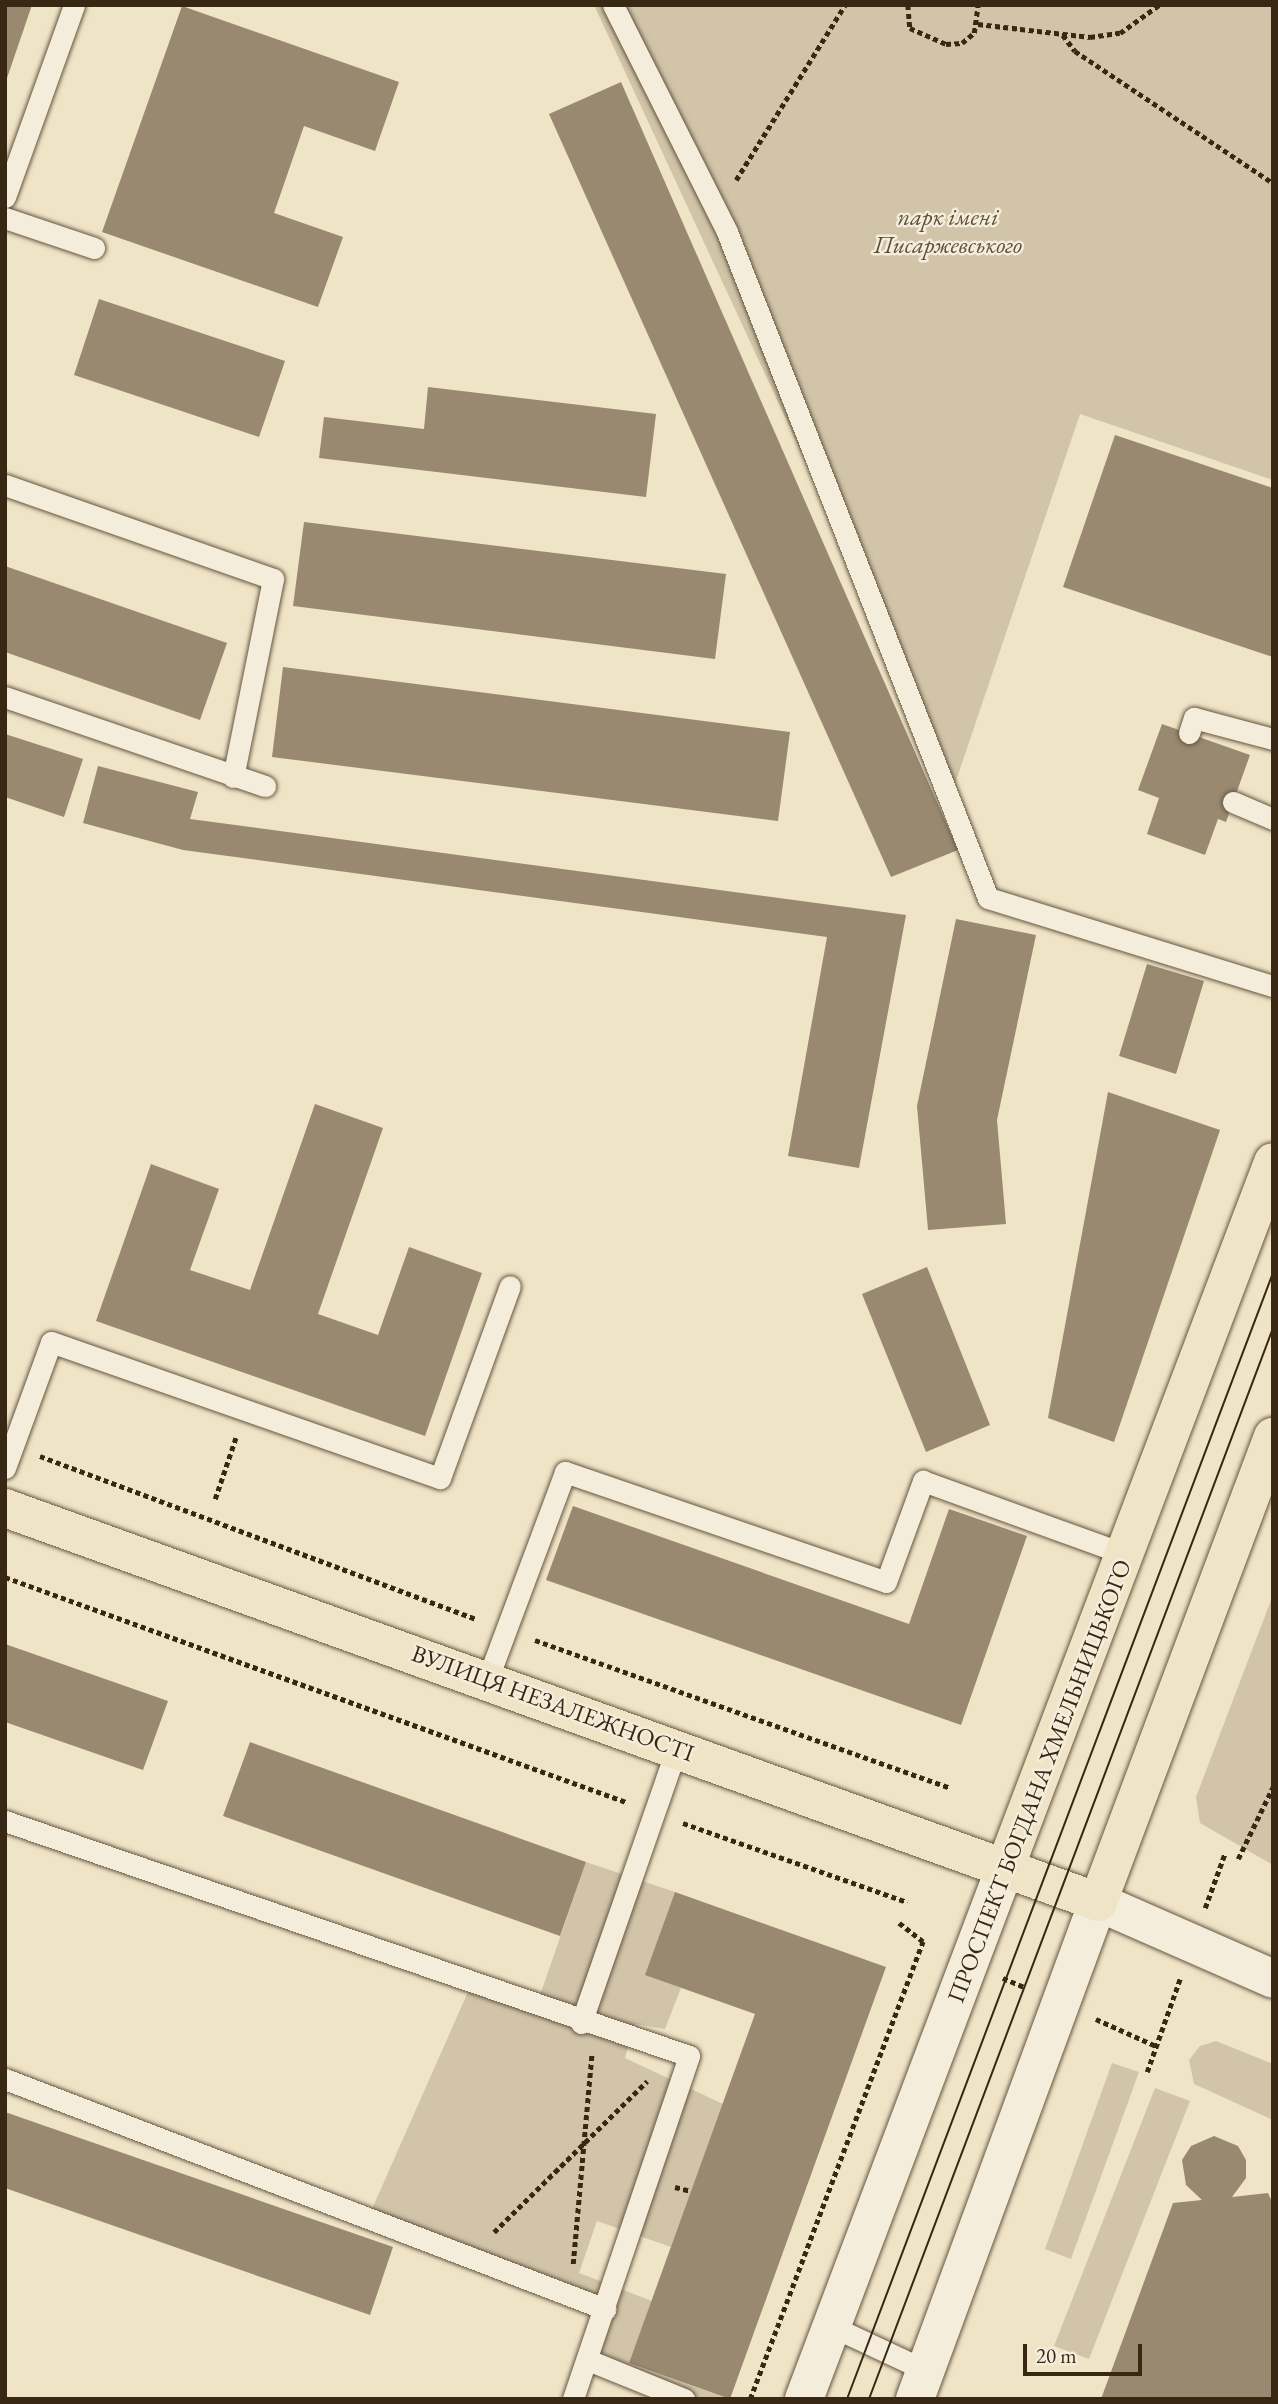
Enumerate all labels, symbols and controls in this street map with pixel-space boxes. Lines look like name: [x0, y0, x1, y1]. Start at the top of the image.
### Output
park label: парк імені Писаржевського: [874, 203, 1022, 259]
street label: ПРОСПЕКТ БОГДАНА ХМЕЛЬНИЦЬКОГО: [941, 1555, 1137, 2007]
street label: ВУЛИЦЯ НЕЗАЛЕЖНОСТІ: [408, 1638, 698, 1768]
scale bar: [1026, 2330, 1145, 2374]
text: 20 m: [1036, 2342, 1077, 2369]

